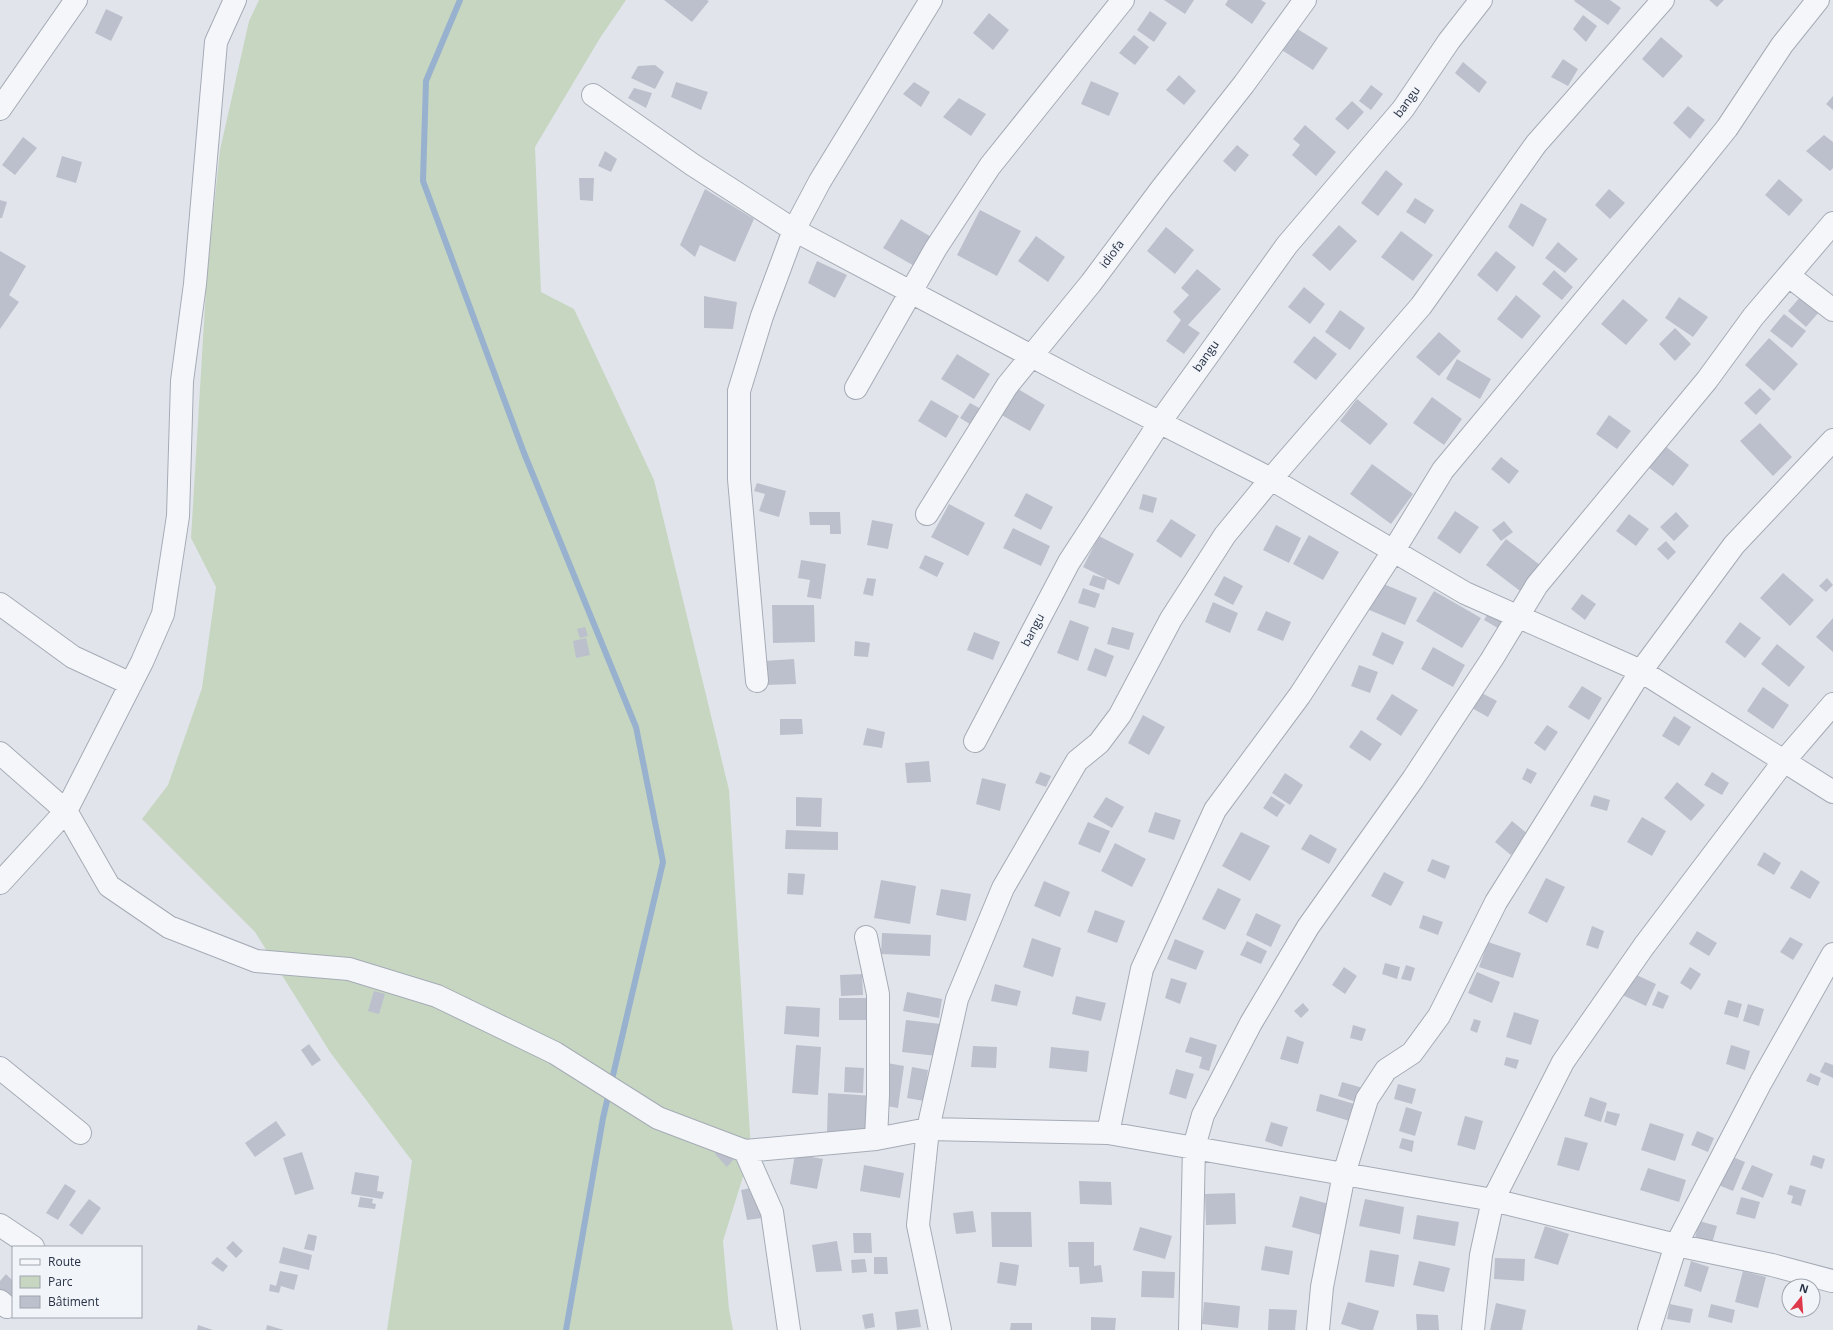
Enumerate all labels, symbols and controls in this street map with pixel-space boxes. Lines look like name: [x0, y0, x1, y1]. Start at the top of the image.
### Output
street label: bangu: [1389, 82, 1424, 121]
street label: idiofa: [1095, 236, 1128, 271]
street label: bangu: [1189, 336, 1223, 375]
street label: bangu: [1017, 610, 1048, 649]
legend: [12, 1246, 142, 1318]
text: Route: [48, 1253, 81, 1270]
text: Parc: [48, 1273, 73, 1290]
north arrow: [1781, 1278, 1821, 1318]
text: N: [1798, 1279, 1811, 1296]
text: Bâtiment: [48, 1293, 99, 1310]

